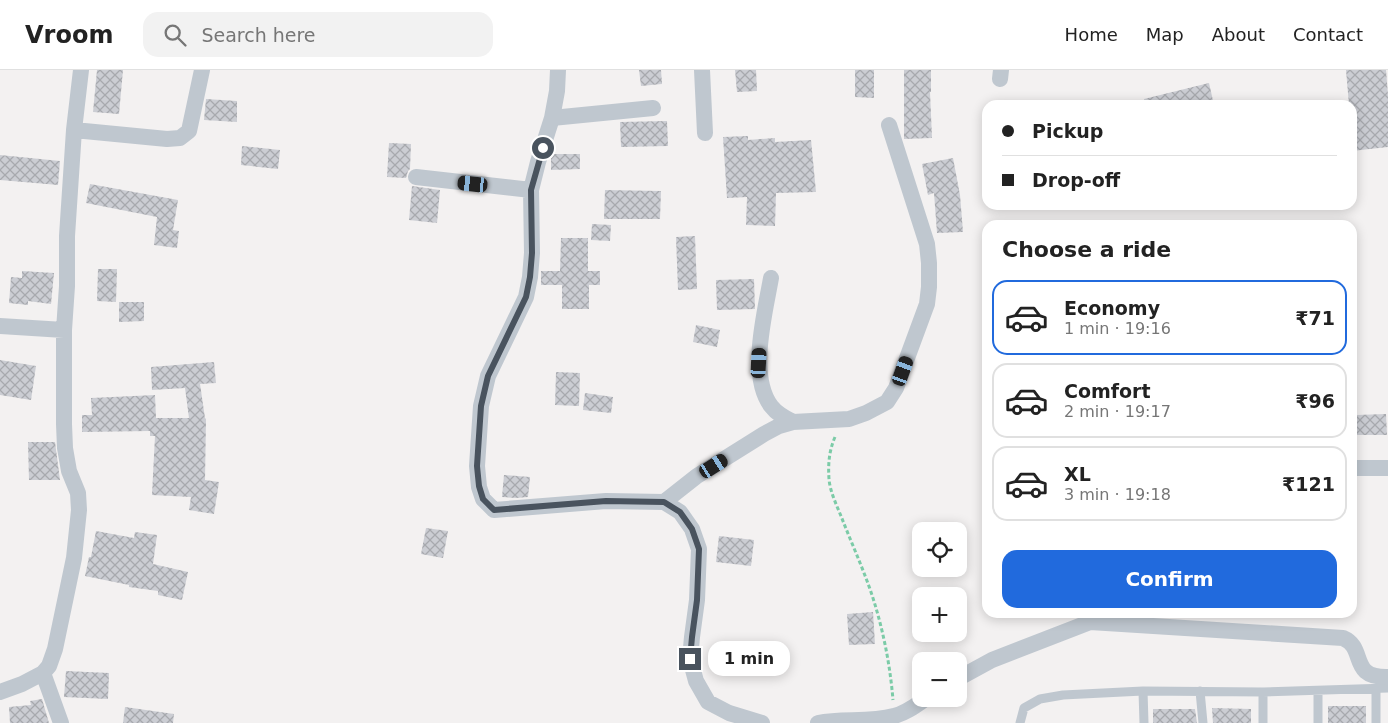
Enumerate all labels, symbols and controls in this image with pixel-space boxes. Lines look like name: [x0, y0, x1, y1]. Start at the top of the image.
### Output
search box: [143, 12, 493, 57]
text: Vroom: [25, 21, 113, 49]
icon: search: [161, 21, 189, 49]
text: Search here: [201, 24, 316, 46]
text: Home: [1065, 24, 1118, 45]
text: Map: [1146, 24, 1184, 45]
text: About: [1212, 24, 1265, 45]
text: Contact: [1293, 24, 1363, 45]
text: Pickup: [1032, 120, 1103, 142]
route start: [532, 137, 554, 159]
text: Drop-off: [1032, 169, 1120, 191]
car: [457, 175, 488, 193]
text: Choose a ride: [1002, 237, 1171, 262]
icon: car: [1004, 295, 1049, 340]
text: Economy: [1064, 297, 1160, 319]
text: ₹71: [1295, 307, 1335, 329]
text: 1 min · 19:16: [1064, 319, 1171, 338]
car: [750, 348, 767, 378]
car: [890, 354, 915, 388]
icon: car: [1004, 378, 1049, 423]
text: Comfort: [1064, 380, 1151, 402]
text: ₹96: [1295, 390, 1335, 412]
text: 2 min · 19:17: [1064, 402, 1171, 421]
car: [697, 452, 730, 480]
icon: car: [1004, 461, 1049, 506]
text: XL: [1064, 463, 1091, 485]
text: ₹121: [1282, 473, 1335, 495]
text: 3 min · 19:18: [1064, 485, 1171, 504]
map controls: [912, 522, 967, 707]
button: locate: [912, 522, 967, 577]
button: Confirm: [1002, 550, 1337, 608]
button: +: [912, 587, 967, 642]
callout: 1 min: [708, 642, 790, 676]
route end: [679, 648, 701, 670]
text: 1 min: [724, 649, 774, 668]
button: −: [912, 652, 967, 707]

